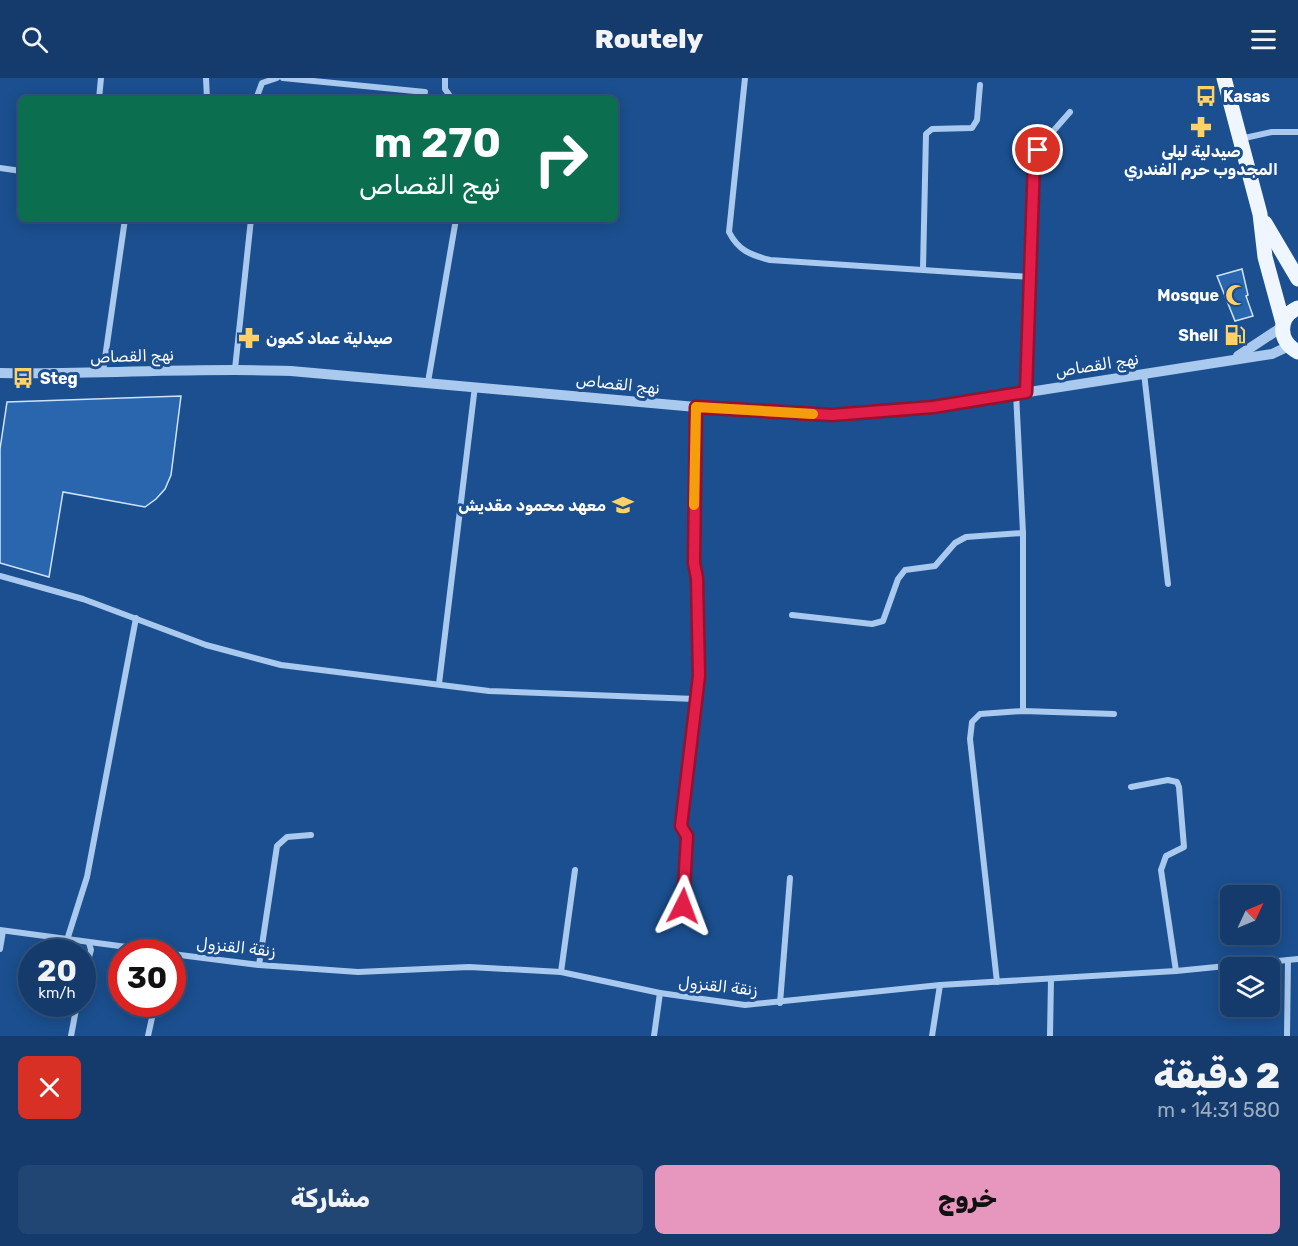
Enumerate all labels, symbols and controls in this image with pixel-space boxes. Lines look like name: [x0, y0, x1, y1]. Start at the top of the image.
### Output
icon: search: [18, 23, 51, 56]
text: Routely: [595, 23, 703, 55]
icon: menu: [1247, 23, 1280, 56]
bus stop icon: Kasas: [1194, 84, 1218, 108]
place label: Kasas: [1223, 87, 1270, 106]
pharmacy icon: صيدلية ليلى المجدوب حرم الفندري: [1189, 115, 1213, 139]
text: 270 m: [374, 118, 501, 168]
icon: right: [522, 120, 600, 198]
pin: [1012, 124, 1063, 175]
icon: arrive: [1021, 133, 1054, 166]
place label: صيدلية ليلى المجدوب حرم الفندري: [1124, 142, 1278, 181]
text: نهج القصاص: [359, 169, 501, 201]
mosque icon: Mosque: [1224, 283, 1248, 307]
place label: Mosque: [1157, 286, 1219, 305]
fuel station icon: Shell: [1223, 323, 1247, 347]
pharmacy icon: صيدلية عماد كمون: [237, 326, 261, 350]
place label: Shell: [1178, 326, 1218, 345]
place label: صيدلية عماد كمون: [266, 329, 393, 348]
street label: نهج القصاص: [90, 345, 174, 369]
street label: نهج القصاص: [1054, 349, 1140, 383]
bus stop icon: Steg: [11, 366, 35, 390]
place label: Steg: [40, 369, 78, 388]
street label: نهج القصاص: [575, 370, 661, 400]
school or university icon: معهد محمود مقديش: [611, 493, 635, 517]
place label: معهد محمود مقديش: [458, 496, 606, 515]
position arrow: [651, 874, 715, 938]
north arrow: [1220, 885, 1280, 945]
map controls: [1220, 885, 1280, 1017]
street label: زنقة القنزول: [196, 933, 276, 962]
speed limit sign: 30: [108, 939, 186, 1017]
text: 20: [37, 953, 77, 989]
button: layers: [1220, 957, 1280, 1017]
street label: زنقة القنزول: [678, 972, 758, 1001]
text: km/h: [38, 984, 76, 1002]
text: 2 دقيقة: [1154, 1054, 1280, 1097]
button: close: [18, 1056, 81, 1119]
text: 580 m · 14:31: [1157, 1098, 1280, 1122]
button: مشاركة: [18, 1165, 643, 1234]
button: خروج: [655, 1165, 1280, 1234]

